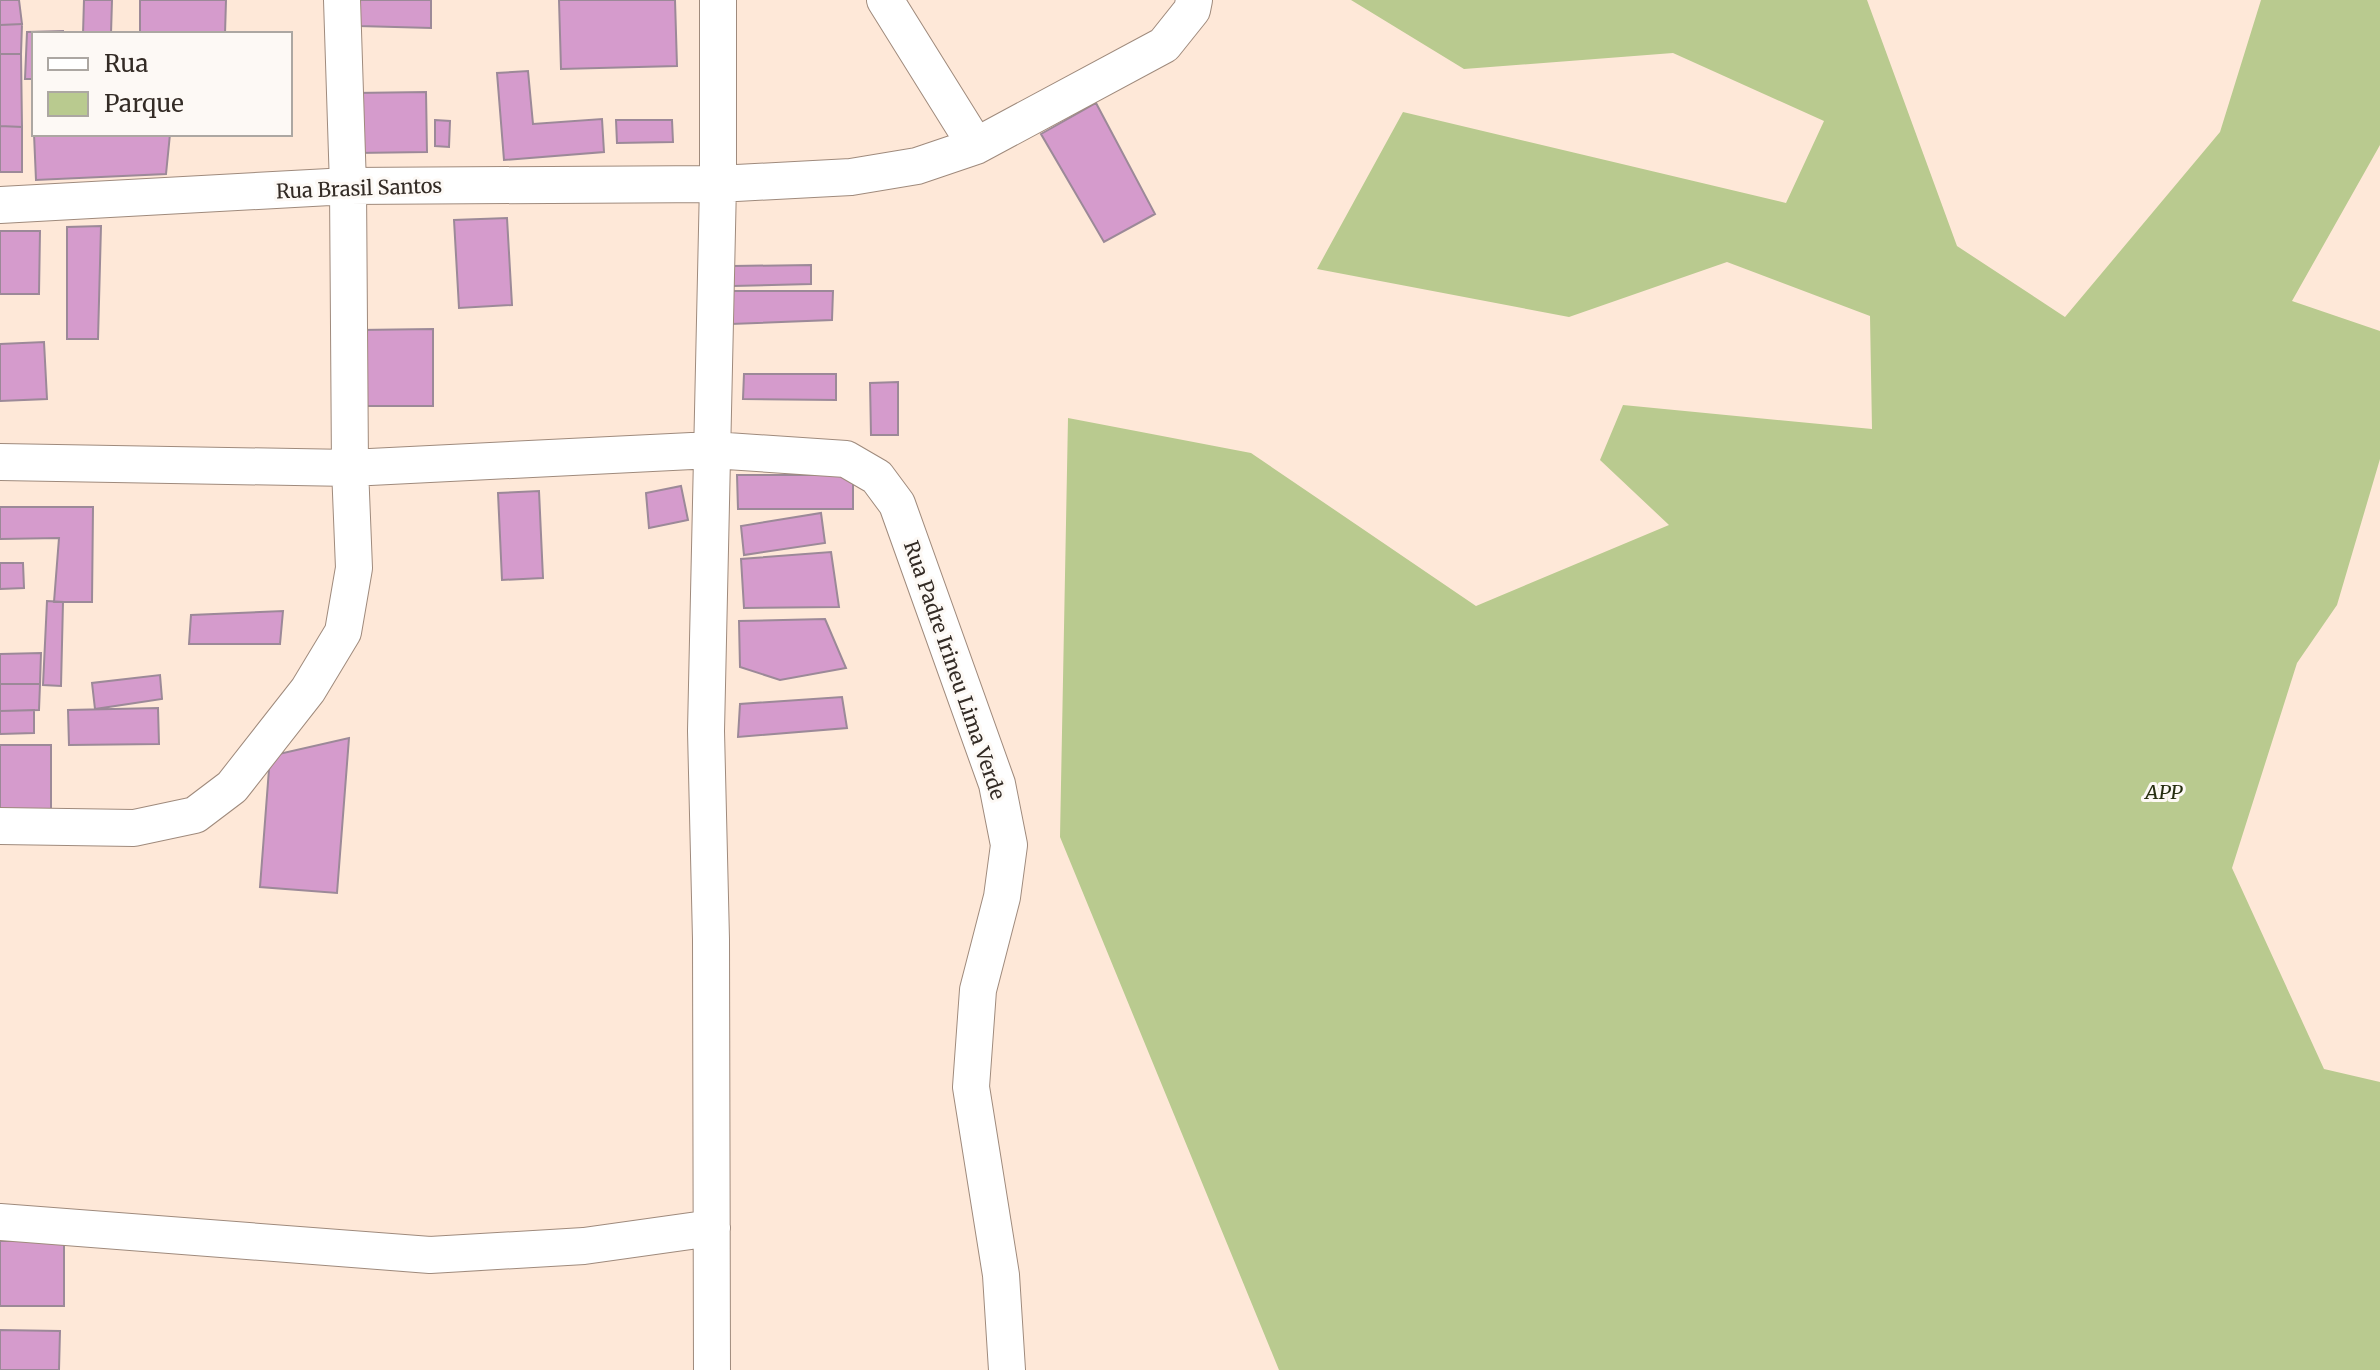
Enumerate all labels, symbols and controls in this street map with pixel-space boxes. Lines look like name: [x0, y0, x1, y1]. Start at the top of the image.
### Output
legend: [32, 32, 292, 136]
text: Rua: [104, 48, 148, 79]
text: Parque: [104, 88, 184, 119]
street label: Rua Brasil Santos: [275, 173, 443, 203]
street label: Rua Padre Irineu Lima Verde: [899, 537, 1011, 803]
park label: APP: [2143, 779, 2184, 804]

